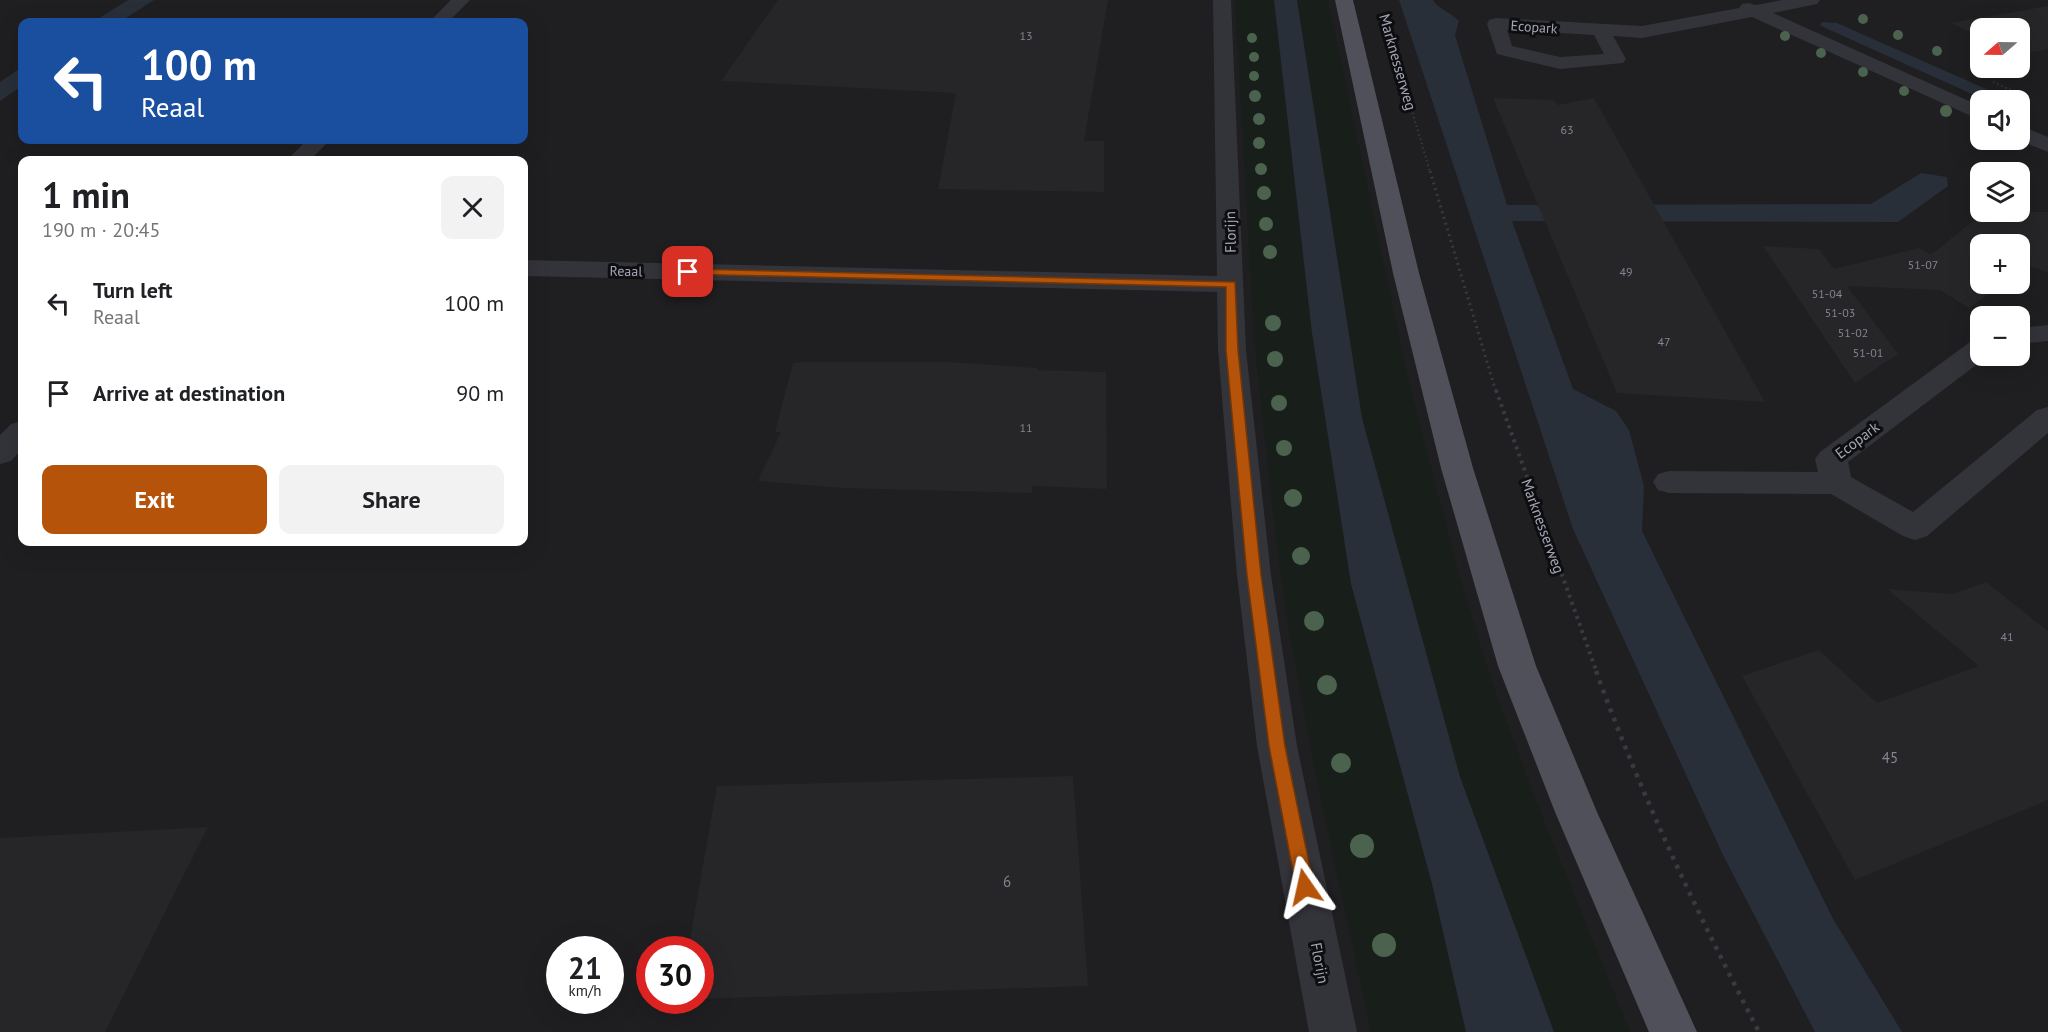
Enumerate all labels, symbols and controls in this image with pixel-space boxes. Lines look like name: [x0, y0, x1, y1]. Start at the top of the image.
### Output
street label: Marknesserweg: [1375, 12, 1421, 112]
street label: Ecopark: [1510, 16, 1558, 38]
north arrow: [1970, 18, 2030, 78]
map controls: [1970, 18, 2030, 366]
house number: 13: [1019, 28, 1033, 43]
text: 100 m: [141, 37, 257, 92]
icon: left: [42, 42, 120, 120]
text: Reaal: [141, 90, 204, 124]
button: sound: [1970, 90, 2030, 150]
house number: 63: [1560, 122, 1574, 137]
button: layers: [1970, 162, 2030, 222]
text: 1 min: [42, 171, 130, 218]
button: close: [441, 176, 504, 239]
street label: Florijn: [1220, 211, 1240, 253]
text: 190 m · 20:45: [42, 217, 160, 243]
button: +: [1970, 234, 2030, 294]
pin: [662, 246, 713, 297]
icon: arrive: [671, 255, 704, 288]
house number: 51-07: [1908, 257, 1938, 272]
street label: Reaal: [609, 262, 643, 280]
house number: 49: [1619, 264, 1633, 279]
text: Turn left: [93, 276, 173, 304]
house number: 51-04: [1812, 286, 1843, 301]
icon: left: [42, 287, 75, 320]
text: 100 m: [444, 289, 504, 317]
text: Reaal: [93, 304, 140, 330]
house number: 51-03: [1825, 305, 1855, 320]
button: −: [1970, 306, 2030, 366]
house number: 51-02: [1838, 325, 1868, 340]
house number: 47: [1657, 334, 1671, 349]
house number: 51-01: [1853, 345, 1883, 360]
icon: arrive: [42, 377, 75, 410]
text: Arrive at destination: [93, 379, 285, 407]
text: 90 m: [456, 379, 504, 407]
street label: Ecopark: [1831, 417, 1883, 463]
house number: 11: [1019, 420, 1033, 435]
button: Exit: [42, 465, 267, 534]
button: Share: [279, 465, 504, 534]
street label: Marknesserweg: [1517, 476, 1569, 576]
house number: 41: [2000, 629, 2014, 644]
house number: 45: [1882, 748, 1898, 767]
position arrow: [1273, 855, 1337, 919]
house number: 6: [1003, 872, 1011, 891]
speed limit sign: 30: [636, 936, 714, 1014]
street label: Florijn: [1307, 941, 1333, 985]
text: 21: [568, 948, 602, 987]
text: km/h: [569, 981, 601, 1000]

